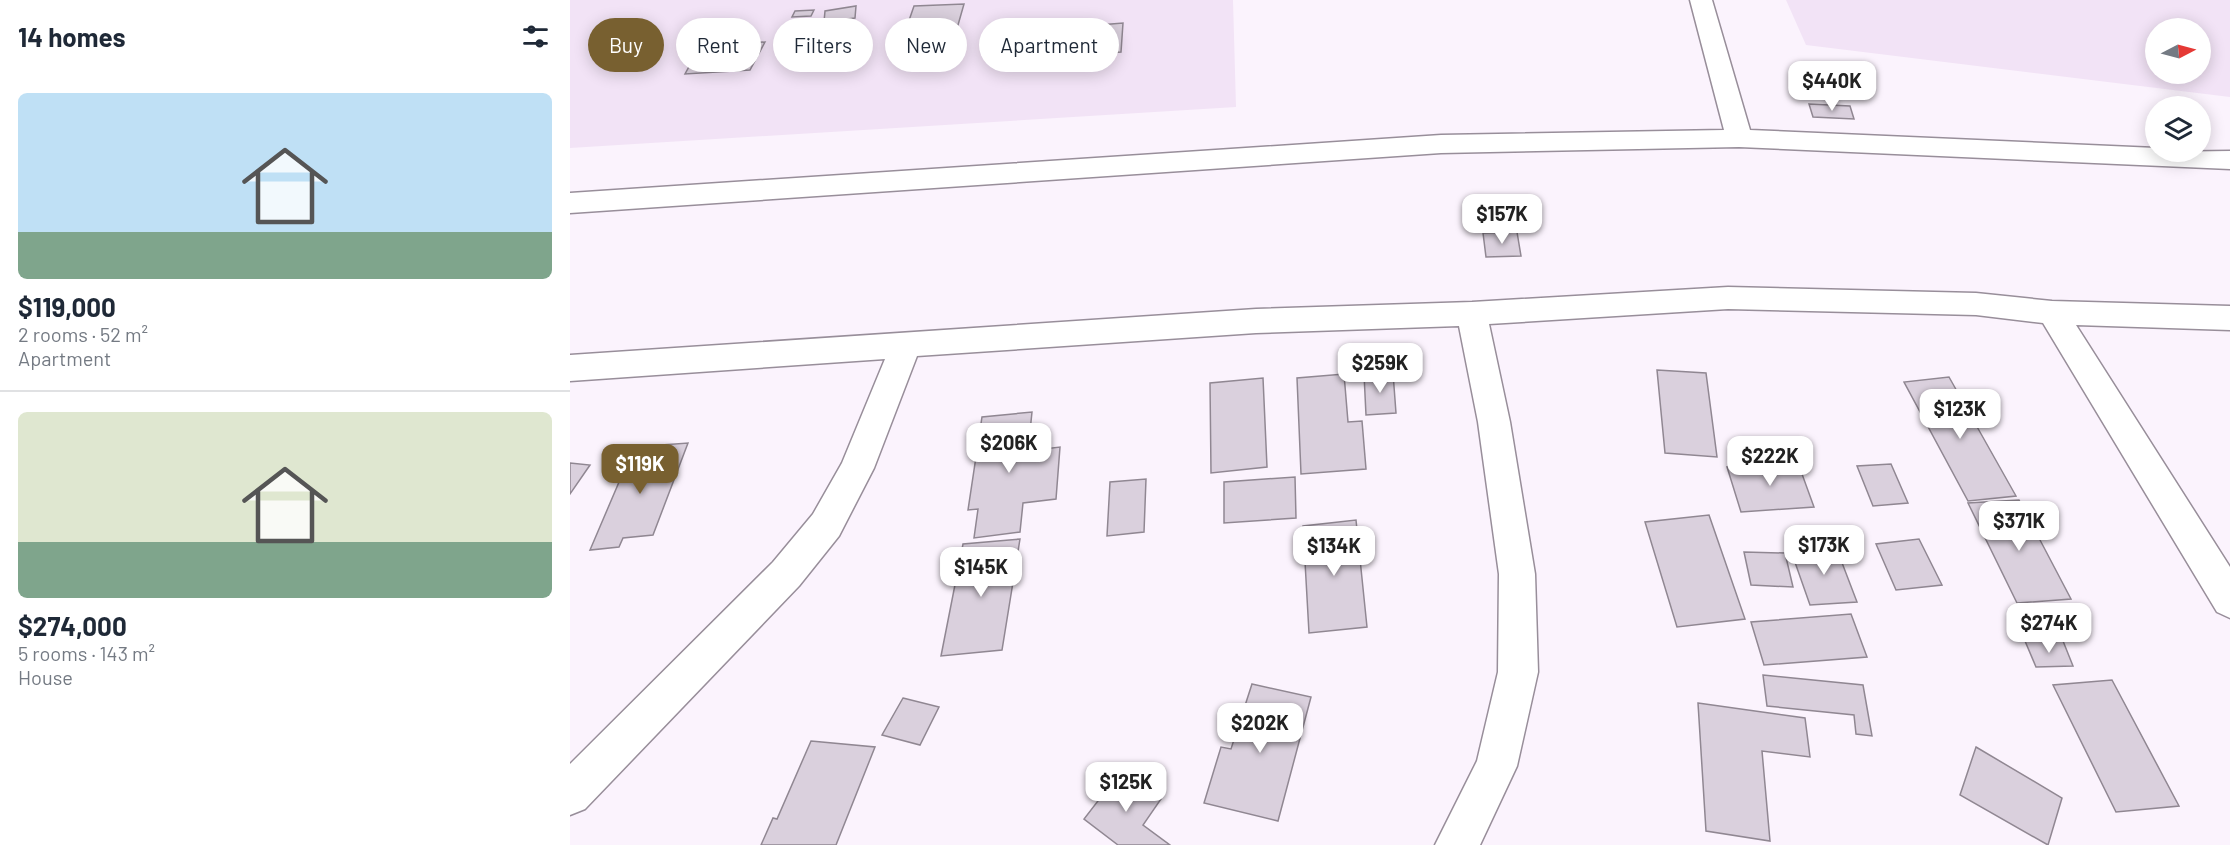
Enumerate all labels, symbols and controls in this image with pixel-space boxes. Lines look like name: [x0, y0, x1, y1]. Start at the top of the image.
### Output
chip: Buy: [588, 18, 664, 72]
chip: Rent: [676, 18, 761, 72]
chip: Filters: [773, 18, 873, 72]
chip: New: [885, 18, 967, 72]
chip: Apartment: [979, 18, 1119, 72]
north arrow: [2145, 18, 2211, 84]
map controls: [2145, 18, 2211, 162]
icon: filters: [519, 20, 552, 53]
text: 14 homes: [18, 21, 125, 52]
pin: $440K: [1790, 61, 1874, 112]
text: $440K: [1802, 68, 1862, 92]
button: layers: [2145, 96, 2211, 162]
icon: home: [231, 132, 339, 240]
pin: $157K: [1460, 194, 1544, 245]
text: $157K: [1476, 201, 1528, 225]
text: $119,000: [18, 291, 116, 322]
text: 2 rooms · 52 m²: [18, 322, 148, 346]
pin: $259K: [1338, 343, 1422, 394]
text: Apartment: [18, 346, 111, 370]
text: $259K: [1352, 350, 1408, 374]
pin: $123K: [1918, 389, 2002, 440]
text: $123K: [1934, 396, 1986, 420]
pin: $206K: [967, 423, 1051, 474]
text: $206K: [980, 430, 1038, 454]
pin: $222K: [1728, 436, 1812, 487]
text: $222K: [1741, 443, 1799, 467]
pin: $119K: [598, 444, 682, 495]
icon: home: [231, 451, 339, 559]
text: $119K: [616, 451, 664, 475]
pin: $371K: [1977, 501, 2061, 552]
text: $371K: [1993, 508, 2045, 532]
pin: $173K: [1782, 525, 1866, 576]
pin: $134K: [1292, 526, 1376, 577]
text: $173K: [1798, 532, 1850, 556]
text: $134K: [1307, 533, 1361, 557]
pin: $145K: [939, 547, 1023, 598]
text: $145K: [954, 554, 1008, 578]
pin: $274K: [2007, 603, 2091, 654]
text: $274,000: [18, 610, 127, 641]
text: $274K: [2020, 610, 2078, 634]
text: 5 rooms · 143 m²: [18, 641, 155, 665]
text: House: [18, 665, 73, 689]
pin: $202K: [1218, 703, 1302, 754]
text: $202K: [1231, 710, 1289, 734]
pin: $125K: [1084, 762, 1168, 813]
text: $125K: [1099, 769, 1153, 793]

